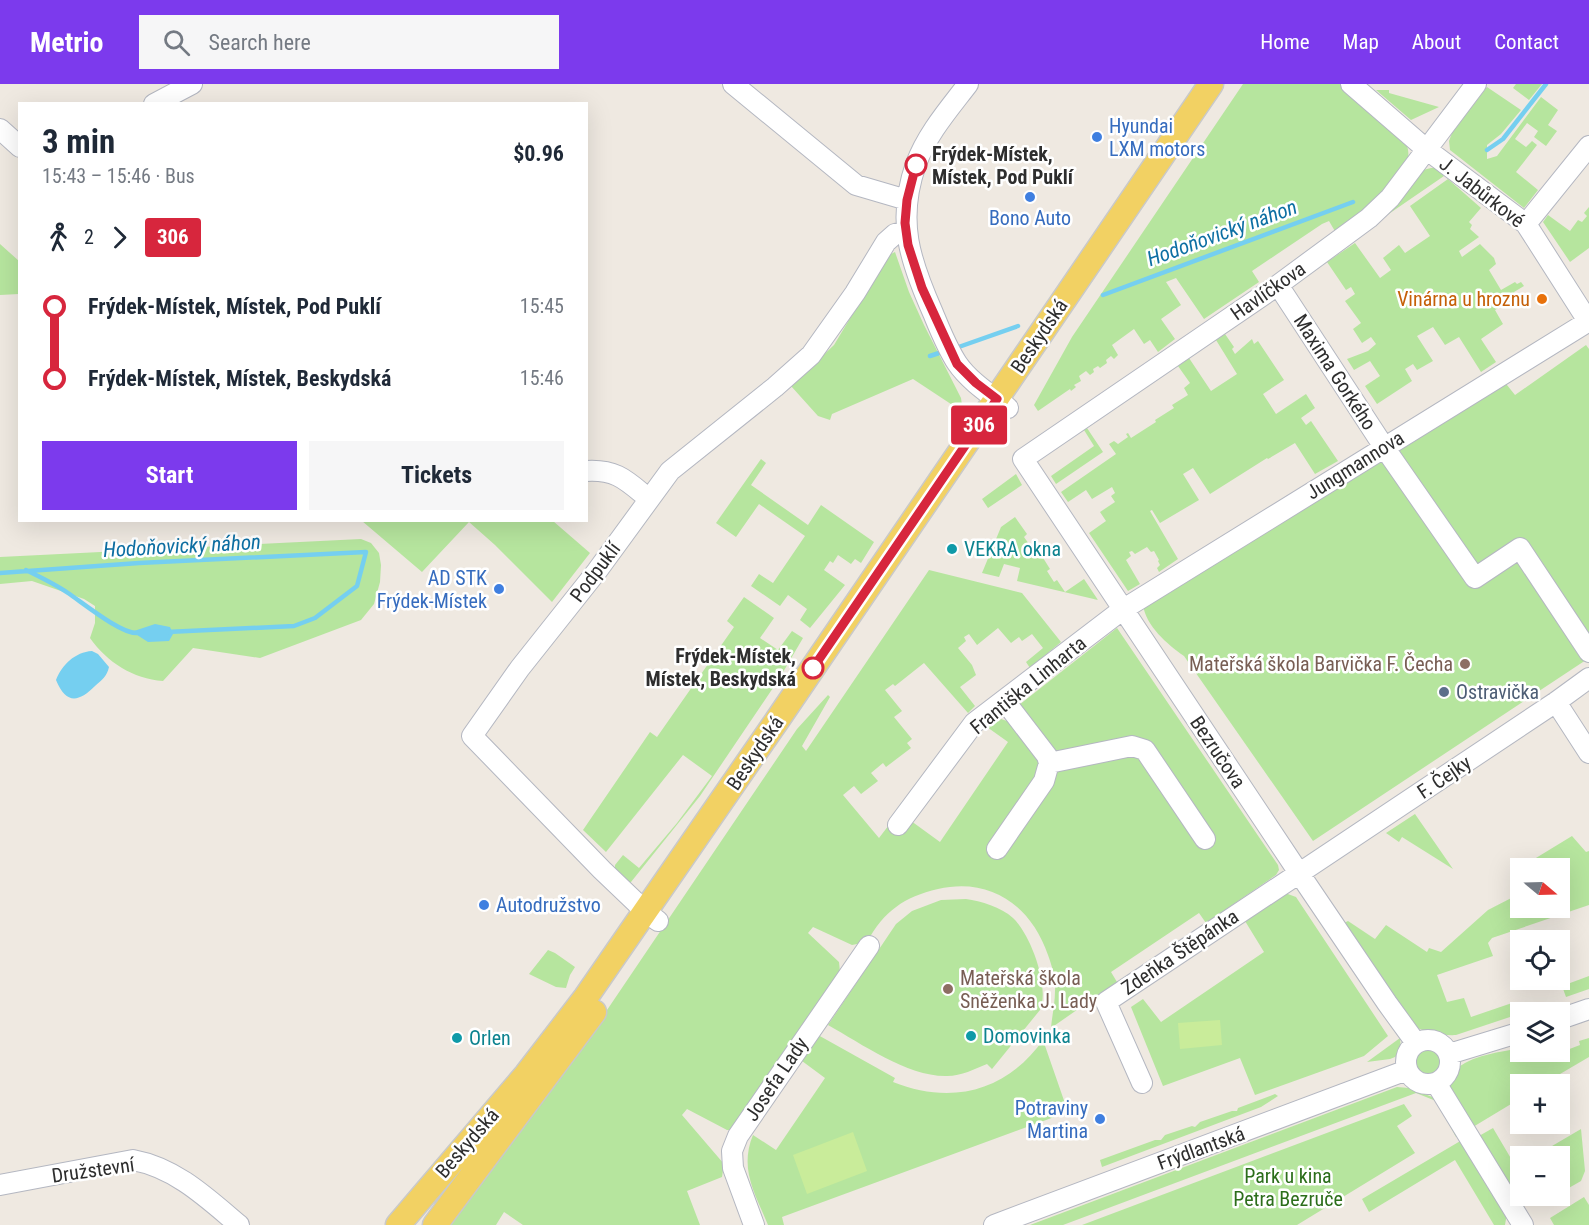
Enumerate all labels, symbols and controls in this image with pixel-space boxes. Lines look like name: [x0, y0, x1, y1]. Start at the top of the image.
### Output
search box: [139, 15, 559, 69]
text: Metrio: [30, 26, 103, 59]
icon: search: [160, 26, 193, 59]
text: Search here: [208, 30, 311, 55]
text: Home: [1260, 30, 1310, 54]
text: Map: [1343, 30, 1379, 54]
text: About: [1412, 30, 1461, 54]
text: Contact: [1494, 30, 1559, 54]
place label: Hyundai LXM motors: [1109, 114, 1205, 161]
text: 3 min: [42, 122, 115, 161]
marker: Hyundai LXM motors: [1090, 130, 1104, 144]
text: $0.96: [513, 141, 564, 166]
place label: Frýdek-Místek, Místek, Pod Puklí: [932, 142, 1075, 189]
street label: J. Jabůrkové: [1435, 151, 1529, 233]
marker: Frýdek-Místek, Místek, Pod Puklí: [905, 154, 927, 176]
text: 15:43 – 15:46 · Bus: [42, 164, 195, 188]
marker: Bono Auto: [1023, 190, 1037, 204]
water label: Hodoňovický náhon: [1144, 195, 1300, 271]
place label: Bono Auto: [989, 206, 1071, 230]
icon: walk: [42, 221, 75, 254]
icon: forward: [103, 221, 136, 254]
text: 2: [84, 225, 94, 249]
text: 306: [157, 225, 189, 249]
street label: Havlíčkova: [1226, 257, 1310, 325]
place label: Vinárna u hroznu: [1397, 287, 1530, 311]
marker: Vinárna u hroznu: [1535, 292, 1549, 306]
text: Frýdek-Místek, Místek, Pod Puklí: [88, 294, 381, 319]
text: 15:45: [520, 294, 564, 318]
street label: Beskydská: [1005, 294, 1073, 378]
street label: Maxima Gorkého: [1289, 310, 1381, 434]
text: Frýdek-Místek, Místek, Beskydská: [88, 366, 391, 391]
text: 15:46: [520, 366, 564, 390]
line badge: 306: [944, 406, 1014, 444]
text: 306: [963, 413, 995, 437]
street label: Jungmannova: [1302, 425, 1408, 505]
button: Start: [42, 441, 297, 510]
button: Tickets: [309, 441, 564, 510]
water label: Hodoňovický náhon: [103, 530, 261, 562]
street label: Podpuklí: [565, 536, 626, 607]
place label: VEKRA okna: [964, 537, 1061, 561]
marker: VEKRA okna: [945, 542, 959, 556]
place label: AD STK Frýdek-Místek: [377, 566, 487, 613]
marker: AD STK Frýdek-Místek: [492, 582, 506, 596]
street label: Františka Linharta: [965, 631, 1091, 739]
place label: Frýdek-Místek, Místek, Beskydská: [646, 644, 796, 691]
place label: Mateřská škola Barvička F. Čecha: [1189, 652, 1453, 676]
marker: Frýdek-Místek, Místek, Beskydská: [802, 657, 824, 679]
marker: Mateřská škola Barvička F. Čecha: [1458, 657, 1472, 671]
place label: Ostravička: [1456, 680, 1539, 704]
marker: Ostravička: [1437, 685, 1451, 699]
street label: Beskydská: [721, 711, 789, 795]
street label: Bezručova: [1185, 711, 1251, 793]
street label: F. Čejky: [1413, 750, 1475, 804]
north arrow: [1510, 858, 1570, 918]
map controls: [1510, 858, 1570, 1206]
place label: Autodružstvo: [496, 893, 601, 917]
marker: Autodružstvo: [477, 898, 491, 912]
street label: Zdeňka Štěpánka: [1117, 904, 1243, 1000]
button: locate: [1510, 930, 1570, 990]
place label: Mateřská škola Sněženka J. Lady: [960, 966, 1097, 1013]
marker: Mateřská škola Sněženka J. Lady: [941, 982, 955, 996]
button: layers: [1510, 1002, 1570, 1062]
place label: Domovinka: [983, 1024, 1071, 1048]
place label: Orlen: [469, 1026, 511, 1050]
marker: Domovinka: [964, 1029, 978, 1043]
marker: Orlen: [450, 1031, 464, 1045]
street label: Josefa Lady: [739, 1032, 813, 1126]
button: +: [1510, 1074, 1570, 1134]
place label: Potraviny Martina: [1015, 1096, 1088, 1143]
street label: Beskydská: [430, 1103, 504, 1183]
marker: Potraviny Martina: [1093, 1112, 1107, 1126]
street label: Frýdlantská: [1154, 1121, 1248, 1175]
button: −: [1510, 1146, 1570, 1206]
street label: Družstevní: [50, 1152, 137, 1188]
park label: Park u kina Petra Bezruče: [1233, 1164, 1343, 1211]

